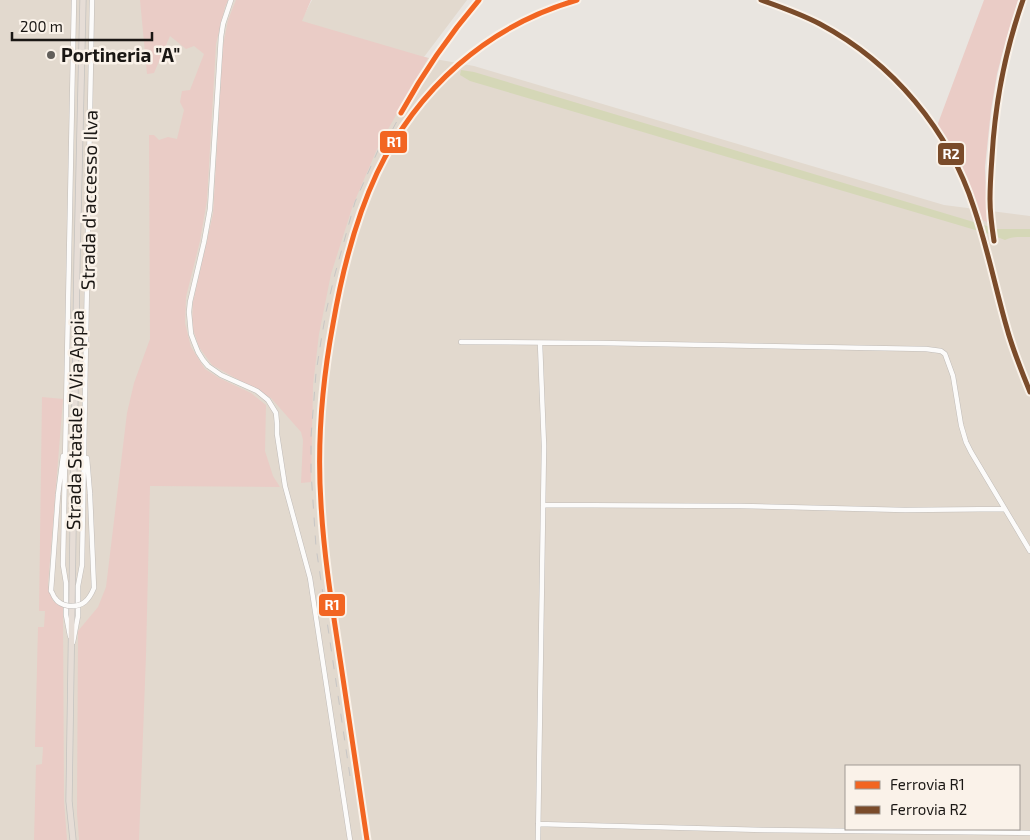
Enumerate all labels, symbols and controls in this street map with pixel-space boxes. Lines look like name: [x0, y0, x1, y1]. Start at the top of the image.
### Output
scale bar: [12, 10, 152, 42]
text: 200 m: [20, 17, 63, 35]
place label: Portineria "A": [61, 43, 180, 66]
marker: Portineria "A": [45, 49, 57, 61]
street label: Strada d'accesso Ilva: [75, 110, 102, 290]
line badge: R1: [379, 130, 408, 154]
text: R1: [386, 133, 402, 150]
line badge: R2: [937, 142, 965, 166]
text: R2: [942, 145, 960, 162]
street label: Strada Statale 7 Via Appia: [61, 310, 88, 530]
line badge: R1: [318, 593, 346, 617]
text: R1: [324, 596, 340, 613]
legend: [845, 765, 1020, 830]
text: Ferrovia R1: [890, 775, 965, 793]
text: Ferrovia R2: [890, 800, 967, 818]

